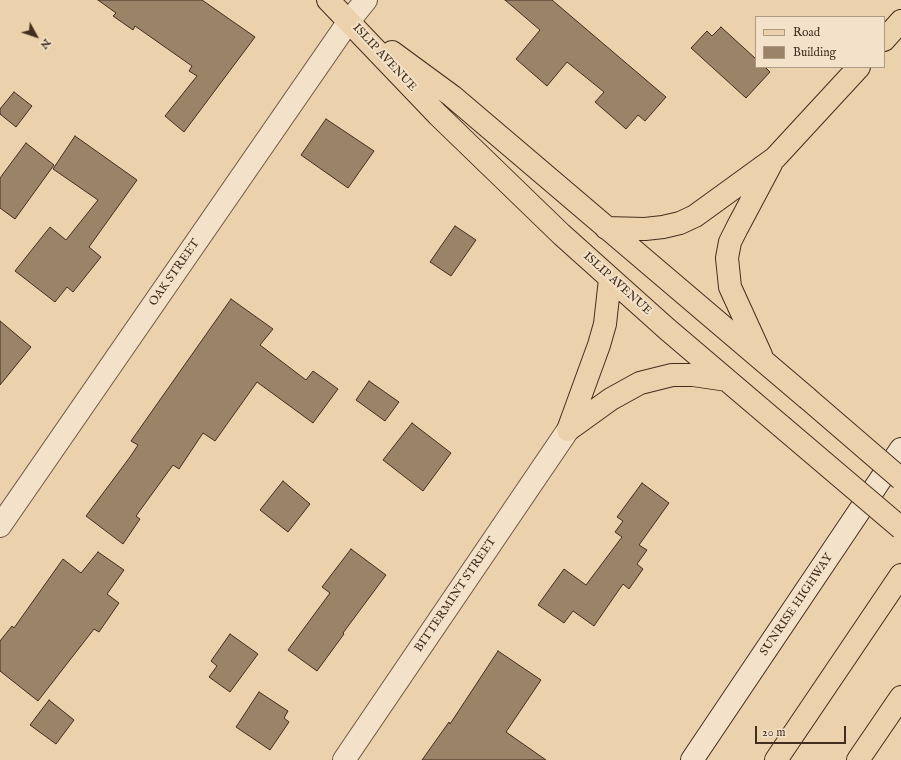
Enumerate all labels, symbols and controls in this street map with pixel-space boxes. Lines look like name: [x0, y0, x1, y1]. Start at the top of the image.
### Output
north arrow: [16, 16, 56, 56]
legend: [755, 16, 885, 68]
street label: ISLIP AVENUE: [349, 21, 419, 95]
text: Road: [793, 25, 820, 40]
text: N: [37, 36, 54, 52]
text: Building: [793, 45, 836, 60]
street label: OAK STREET: [147, 237, 203, 309]
street label: ISLIP AVENUE: [580, 249, 654, 319]
street label: BITTERMINT STREET: [412, 535, 500, 655]
street label: SUNRISE HIGHWAY: [757, 551, 837, 659]
scale bar: [757, 718, 848, 744]
text: 20 m: [762, 725, 785, 740]

